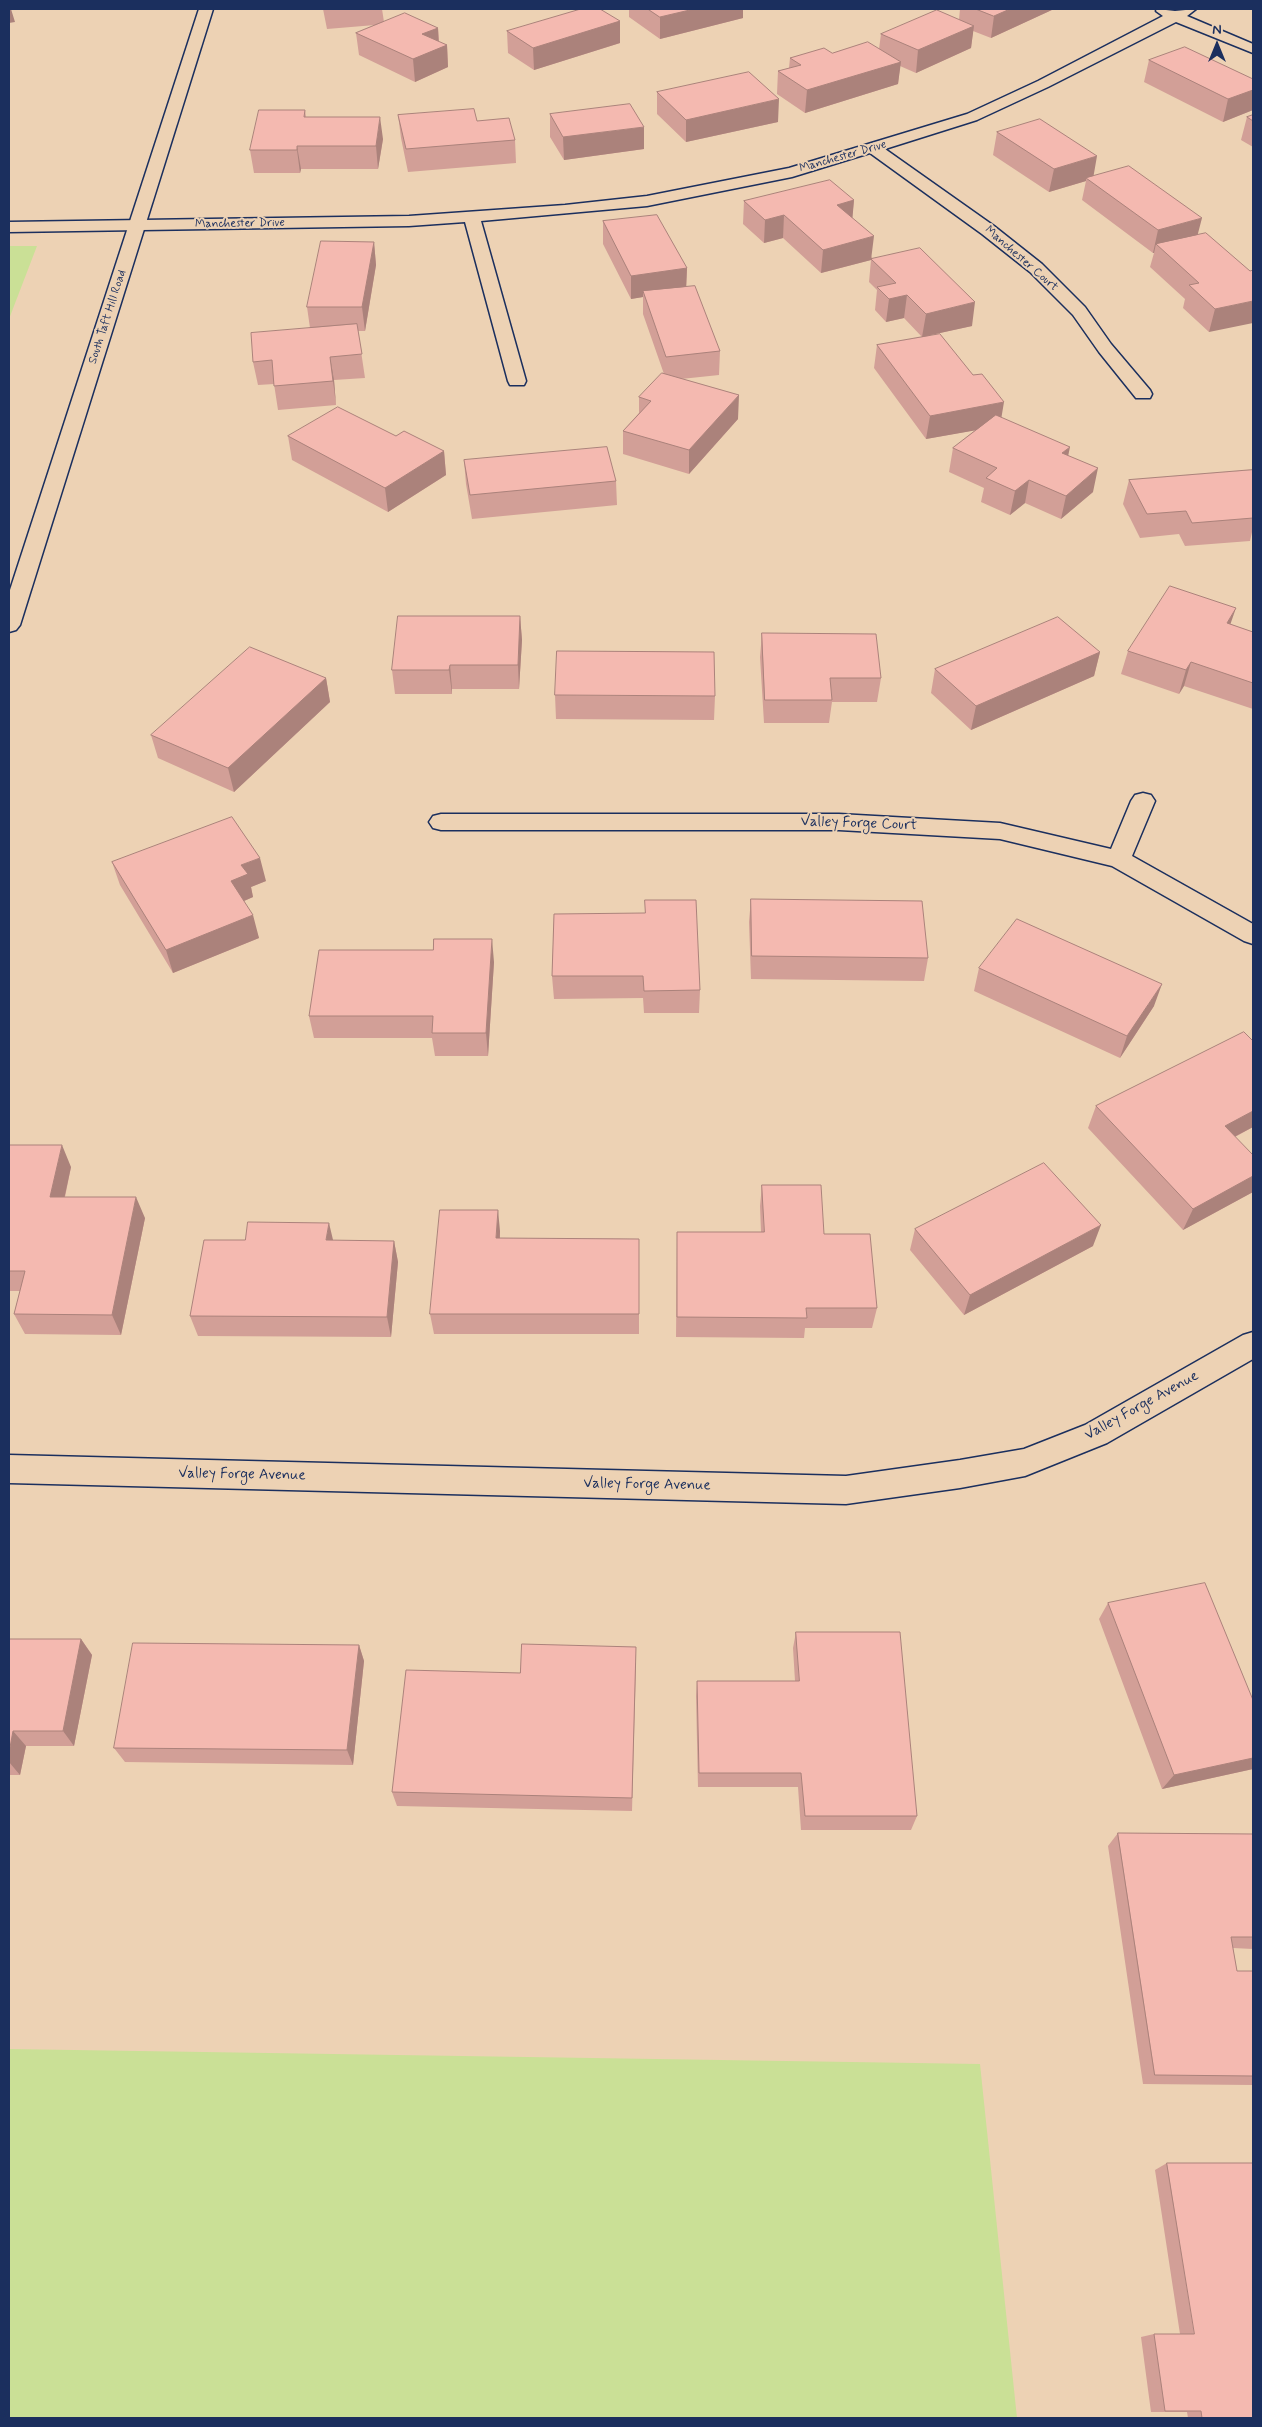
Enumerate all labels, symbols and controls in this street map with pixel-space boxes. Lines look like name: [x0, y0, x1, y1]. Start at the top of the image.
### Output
north arrow: [1192, 20, 1242, 70]
text: N: [1212, 21, 1222, 39]
street label: Manchester Drive: [798, 138, 888, 176]
street label: Manchester Drive: [195, 216, 285, 232]
street label: Manchester Court: [981, 223, 1061, 295]
street label: South Taft Hill Road: [86, 268, 130, 366]
street label: Valley Forge Court: [800, 813, 918, 835]
street label: Valley Forge Avenue: [1082, 1367, 1202, 1445]
street label: Valley Forge Avenue: [178, 1465, 306, 1485]
street label: Valley Forge Avenue: [583, 1475, 711, 1495]

